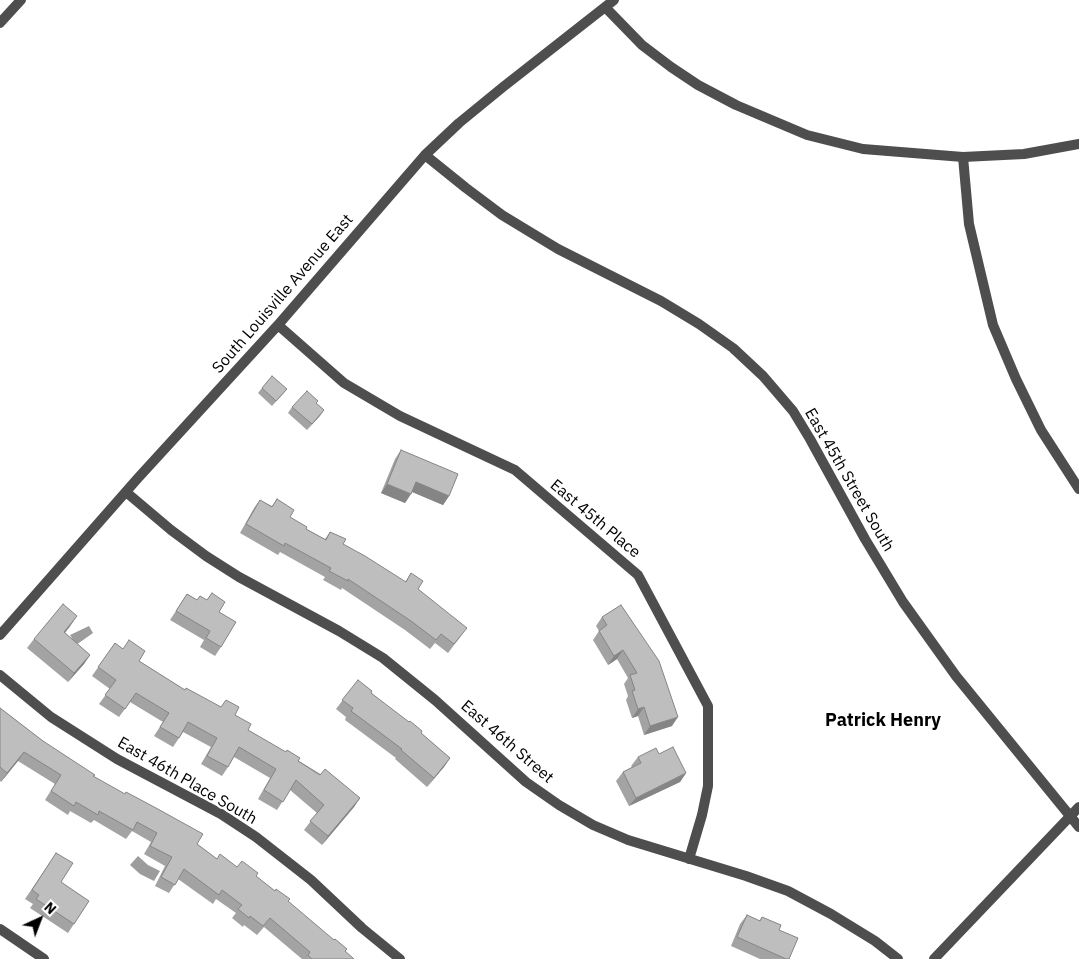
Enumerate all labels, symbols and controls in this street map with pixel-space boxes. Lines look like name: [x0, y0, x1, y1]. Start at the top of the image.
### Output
street label: South Louisville Avenue East: [209, 210, 357, 378]
street label: East 45th Street South: [800, 405, 898, 555]
street label: East 45th Place: [546, 476, 644, 562]
street label: East 46th Street: [457, 697, 557, 787]
district label: Patrick Henry: [825, 710, 941, 732]
street label: East 46th Place South: [114, 733, 260, 829]
north arrow: [15, 894, 65, 944]
text: N: [40, 898, 60, 918]

